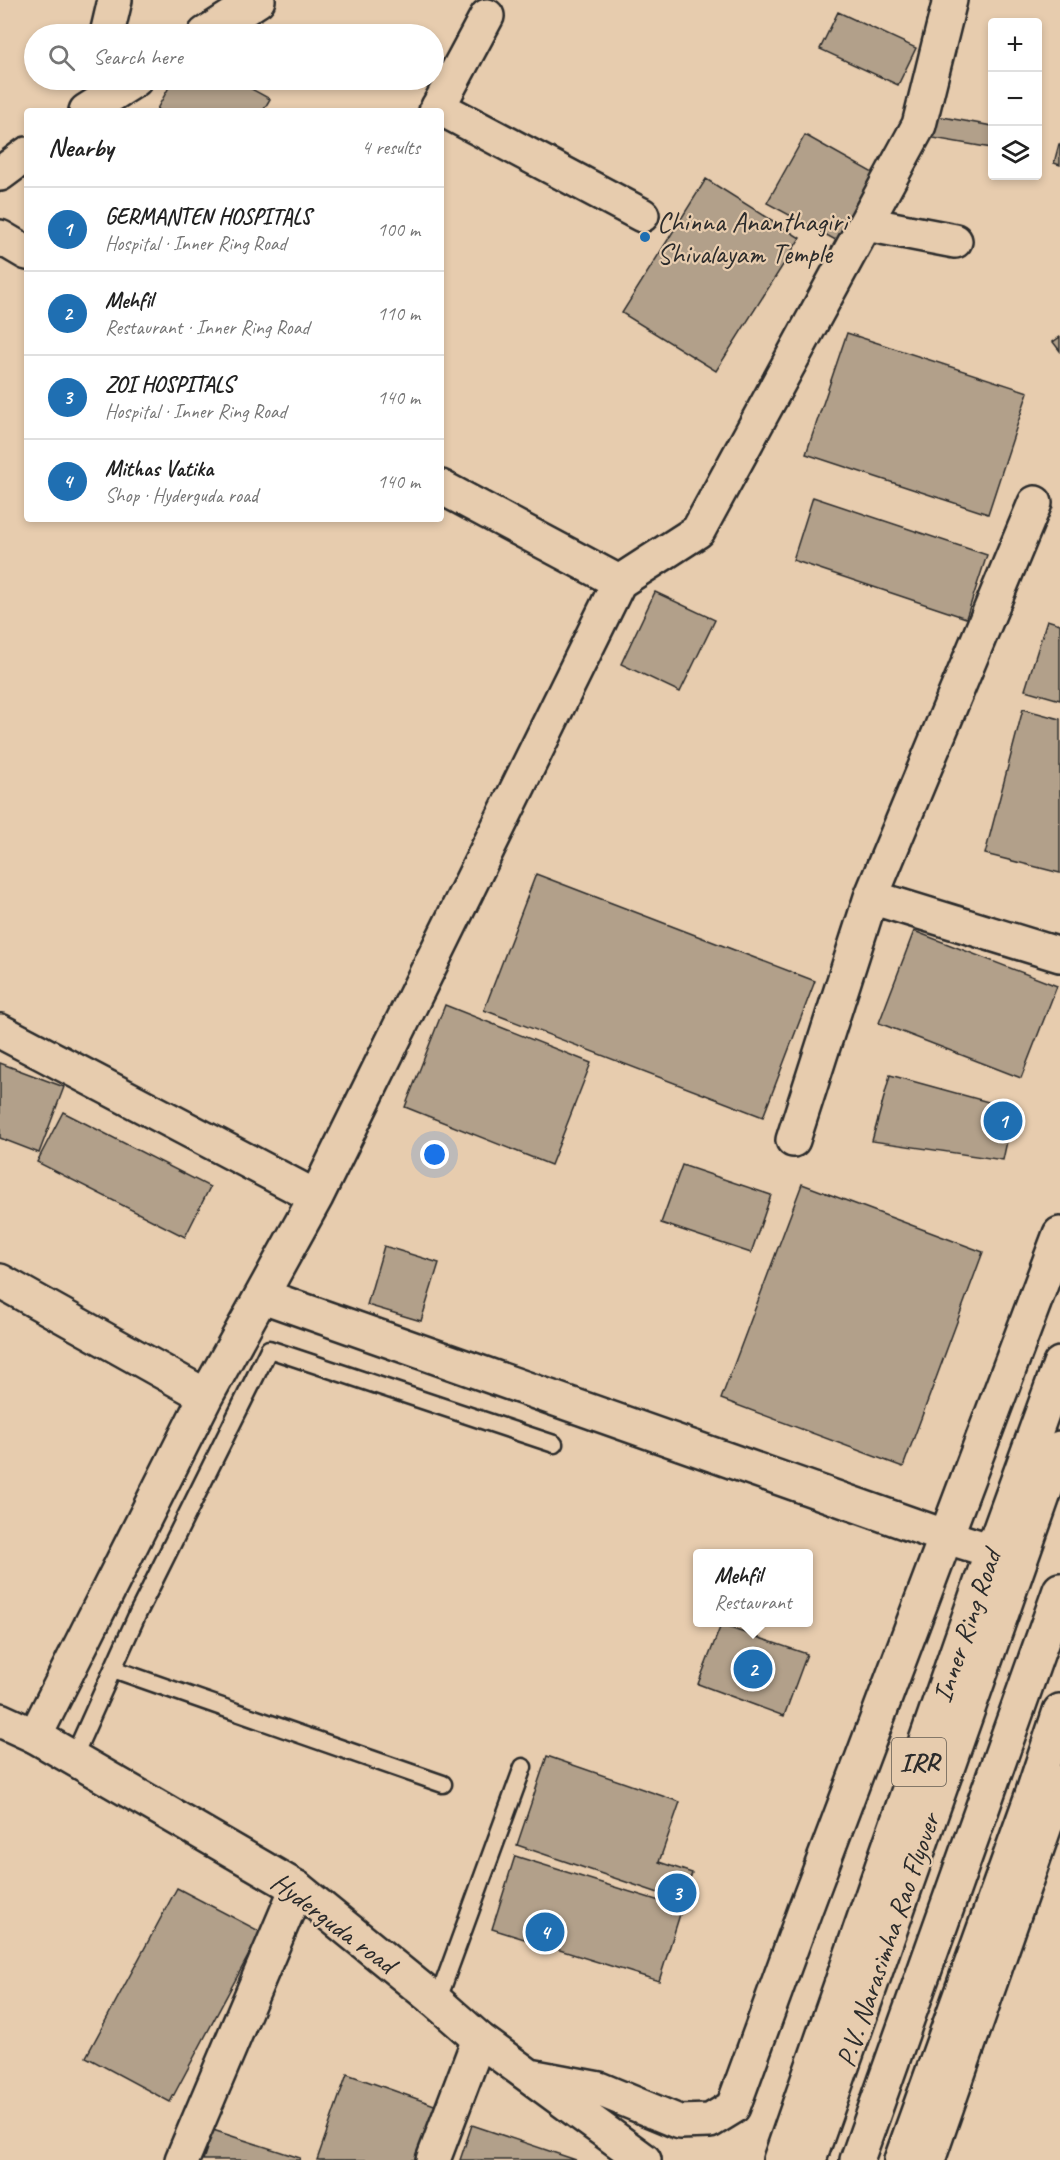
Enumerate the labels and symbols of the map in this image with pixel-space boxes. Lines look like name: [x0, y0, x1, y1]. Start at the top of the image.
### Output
place label: Chinna Ananthagiri Shivalayam Temple: [657, 204, 851, 271]
marker: Chinna Ananthagiri Shivalayam Temple: [638, 230, 652, 244]
pin: 1: [984, 1098, 1022, 1144]
your location: [420, 1140, 449, 1169]
street label: Inner Ring Road: [924, 1542, 1010, 1707]
pin: 2: [734, 1646, 772, 1692]
road number: IRR: [892, 1738, 946, 1786]
street label: P.V. Narasimha Rao Flyover: [828, 1806, 948, 2071]
street label: Hyderguda road: [264, 1864, 406, 1983]
pin: 3: [658, 1870, 696, 1916]
pin: 4: [526, 1910, 564, 1954]

